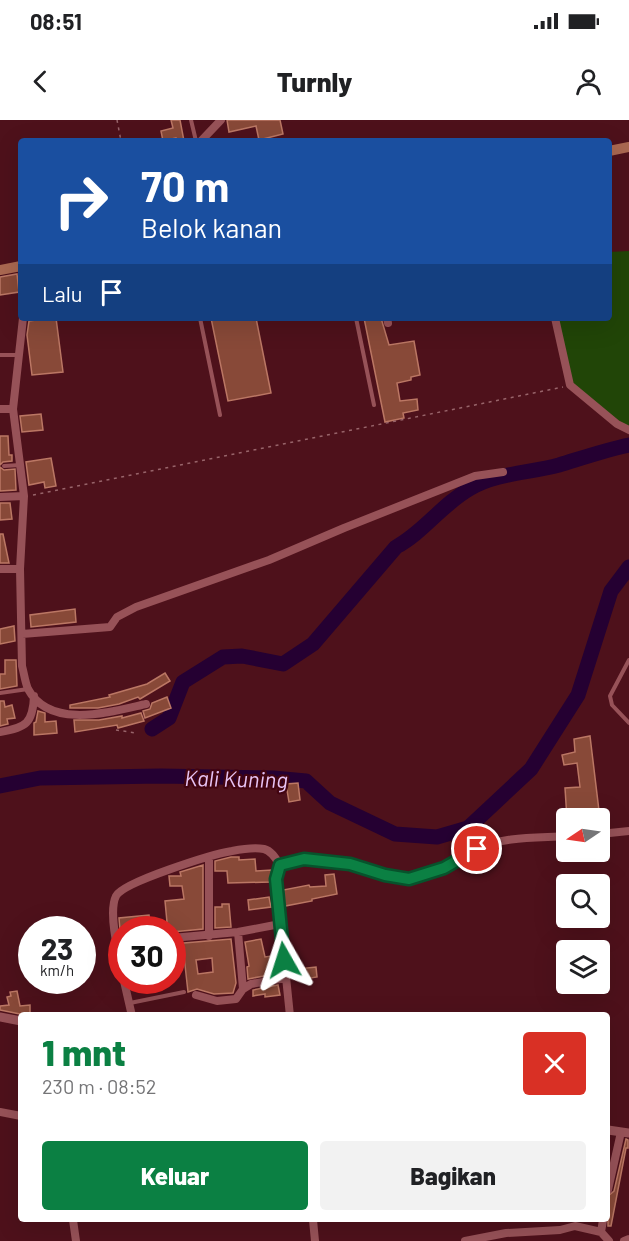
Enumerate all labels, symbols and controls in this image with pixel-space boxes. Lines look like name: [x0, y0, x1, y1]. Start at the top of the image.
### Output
text: 08:51: [30, 8, 82, 34]
icon: back: [24, 65, 57, 98]
text: Turnly: [277, 65, 352, 97]
icon: person: [572, 65, 605, 98]
text: 70 m: [141, 160, 229, 210]
icon: right: [42, 162, 120, 240]
text: Belok kanan: [141, 211, 282, 243]
icon: arrive: [95, 276, 128, 309]
text: Lalu: [42, 280, 83, 306]
water label: Kali Kuning: [184, 764, 288, 792]
north arrow: [556, 808, 610, 862]
map controls: [556, 808, 610, 994]
pin: [451, 823, 502, 874]
icon: arrive: [460, 832, 493, 865]
button: search: [556, 874, 610, 928]
speed limit sign: 30: [108, 916, 186, 994]
position arrow: [252, 928, 316, 992]
text: 23: [41, 930, 73, 966]
button: layers: [556, 940, 610, 994]
text: km/h: [40, 961, 74, 979]
text: 1 mnt: [42, 1030, 126, 1073]
button: close: [523, 1032, 586, 1095]
text: 230 m · 08:52: [42, 1074, 156, 1098]
button: Keluar: [42, 1141, 308, 1210]
button: Bagikan: [320, 1141, 586, 1210]

